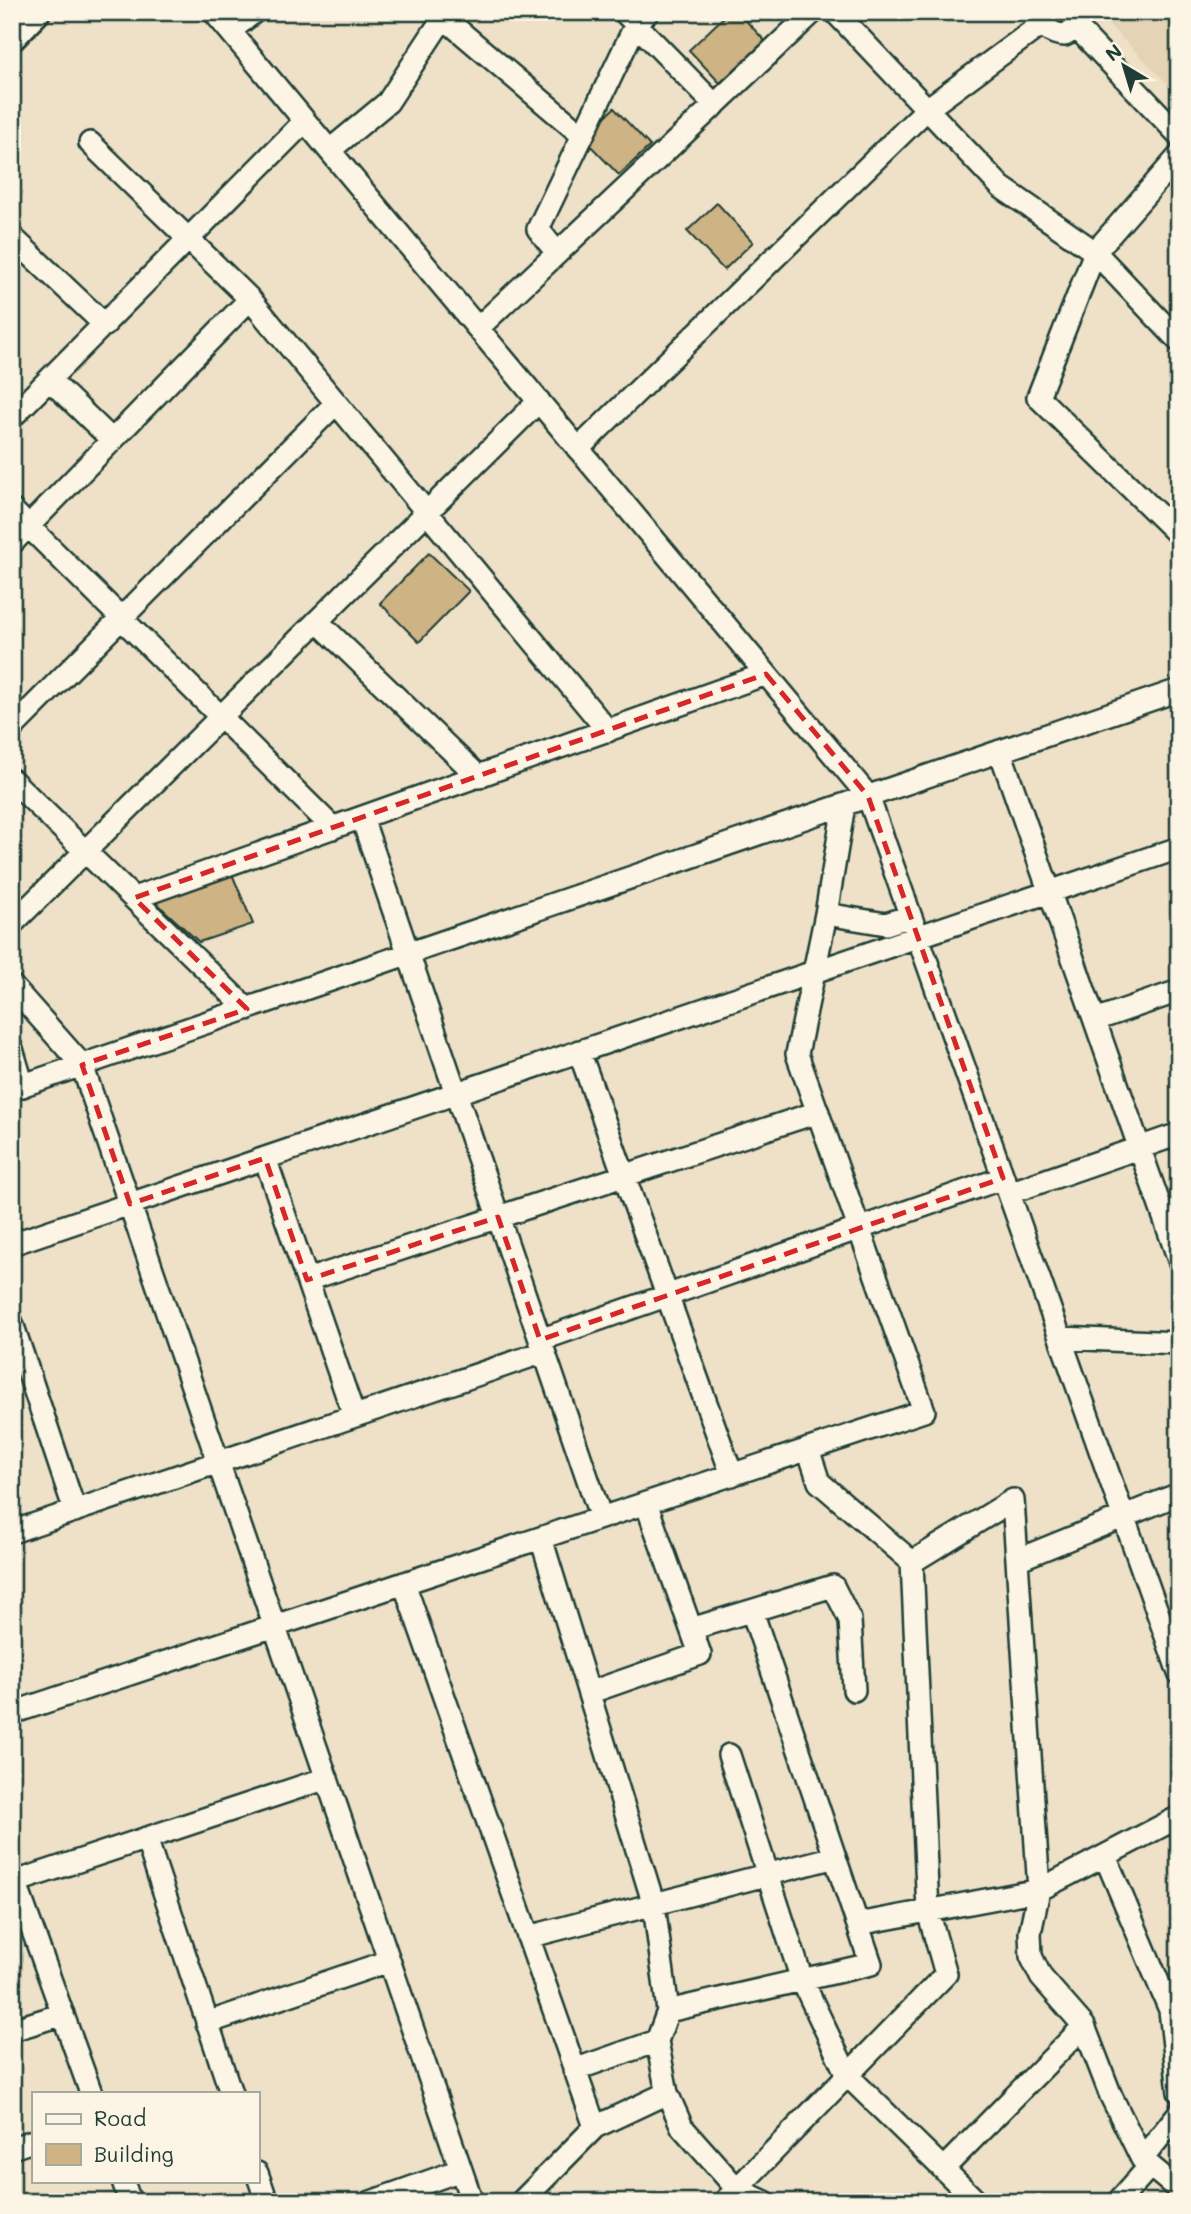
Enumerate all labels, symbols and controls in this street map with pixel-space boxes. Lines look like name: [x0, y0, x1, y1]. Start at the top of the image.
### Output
north arrow: [1090, 32, 1160, 102]
text: N: [1100, 38, 1127, 66]
legend: [32, 2092, 259, 2182]
text: Road: [94, 2104, 146, 2131]
text: Building: [94, 2140, 174, 2167]

